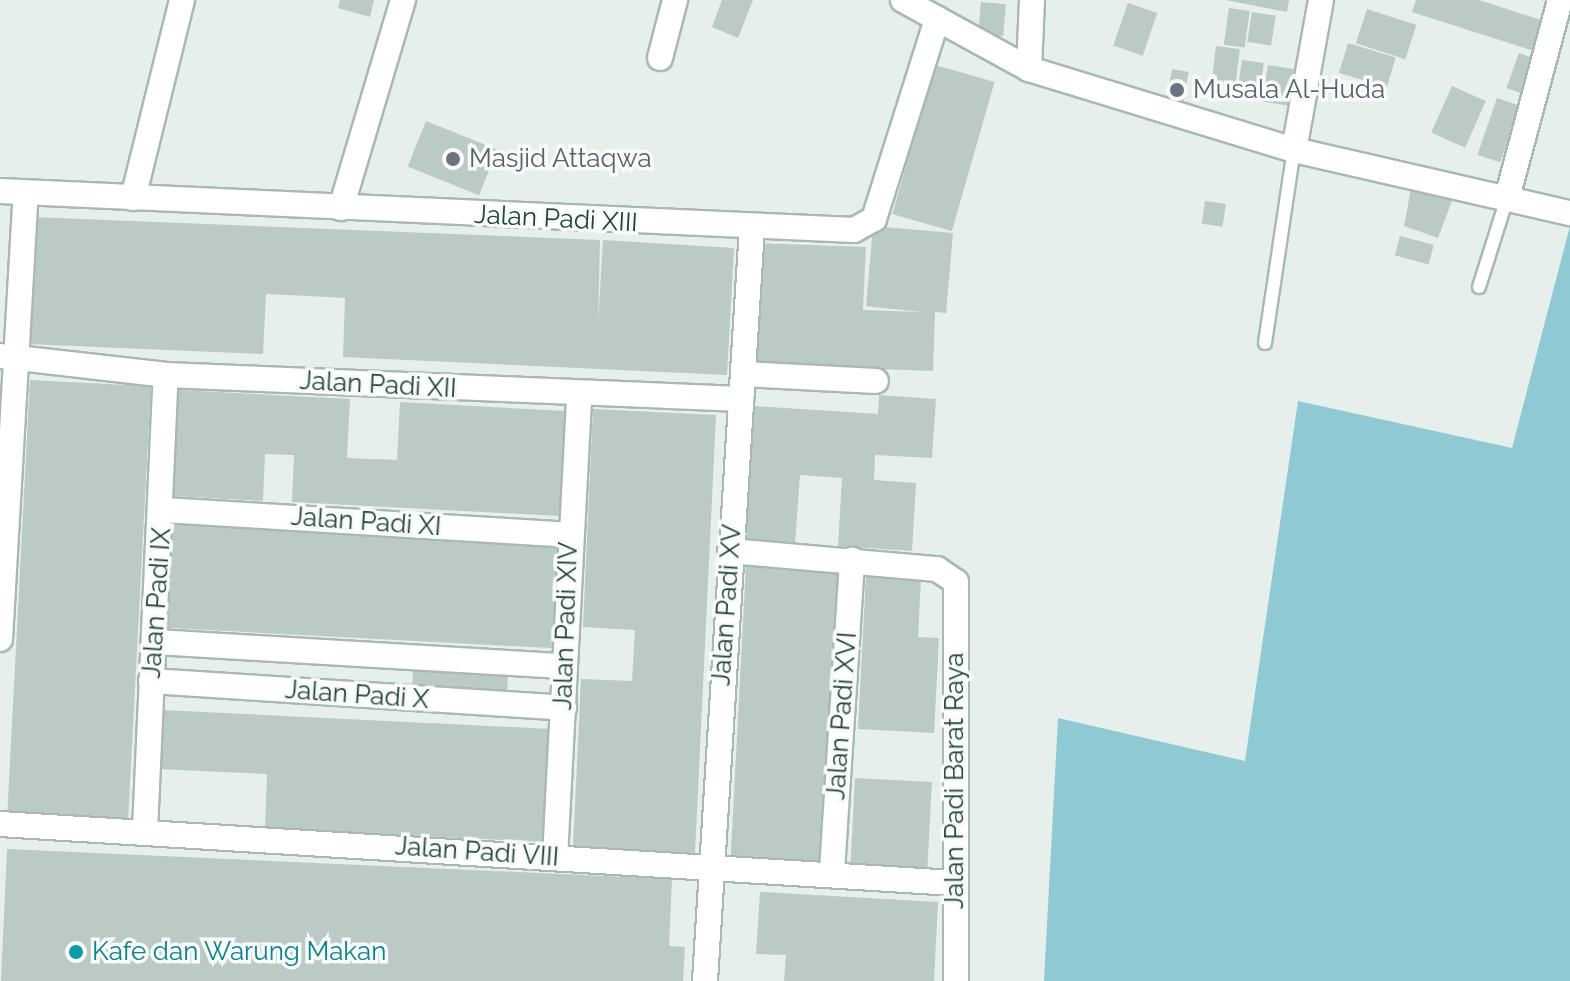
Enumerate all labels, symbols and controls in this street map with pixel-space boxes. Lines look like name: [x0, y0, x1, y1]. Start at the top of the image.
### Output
place label: Musala Al-Huda: [1193, 74, 1386, 106]
marker: Musala Al-Huda: [1168, 81, 1186, 99]
place label: Masjid Attaqwa: [469, 143, 652, 175]
marker: Masjid Attaqwa: [444, 150, 462, 168]
street label: Jalan Padi XIII: [473, 199, 639, 239]
street label: Jalan Padi XII: [299, 365, 457, 405]
street label: Jalan Padi XI: [290, 501, 442, 543]
street label: Jalan Padi XV: [706, 523, 748, 687]
street label: Jalan Padi IX: [136, 527, 178, 679]
street label: Jalan Padi XIV: [547, 541, 585, 711]
street label: Jalan Padi XVI: [821, 631, 863, 801]
street label: Jalan Padi Barat Raya: [939, 653, 971, 909]
street label: Jalan Padi X: [284, 674, 430, 716]
street label: Jalan Padi VIII: [394, 831, 560, 873]
place label: Kafe dan Warung Makan: [92, 936, 387, 968]
marker: Kafe dan Warung Makan: [67, 943, 85, 961]

